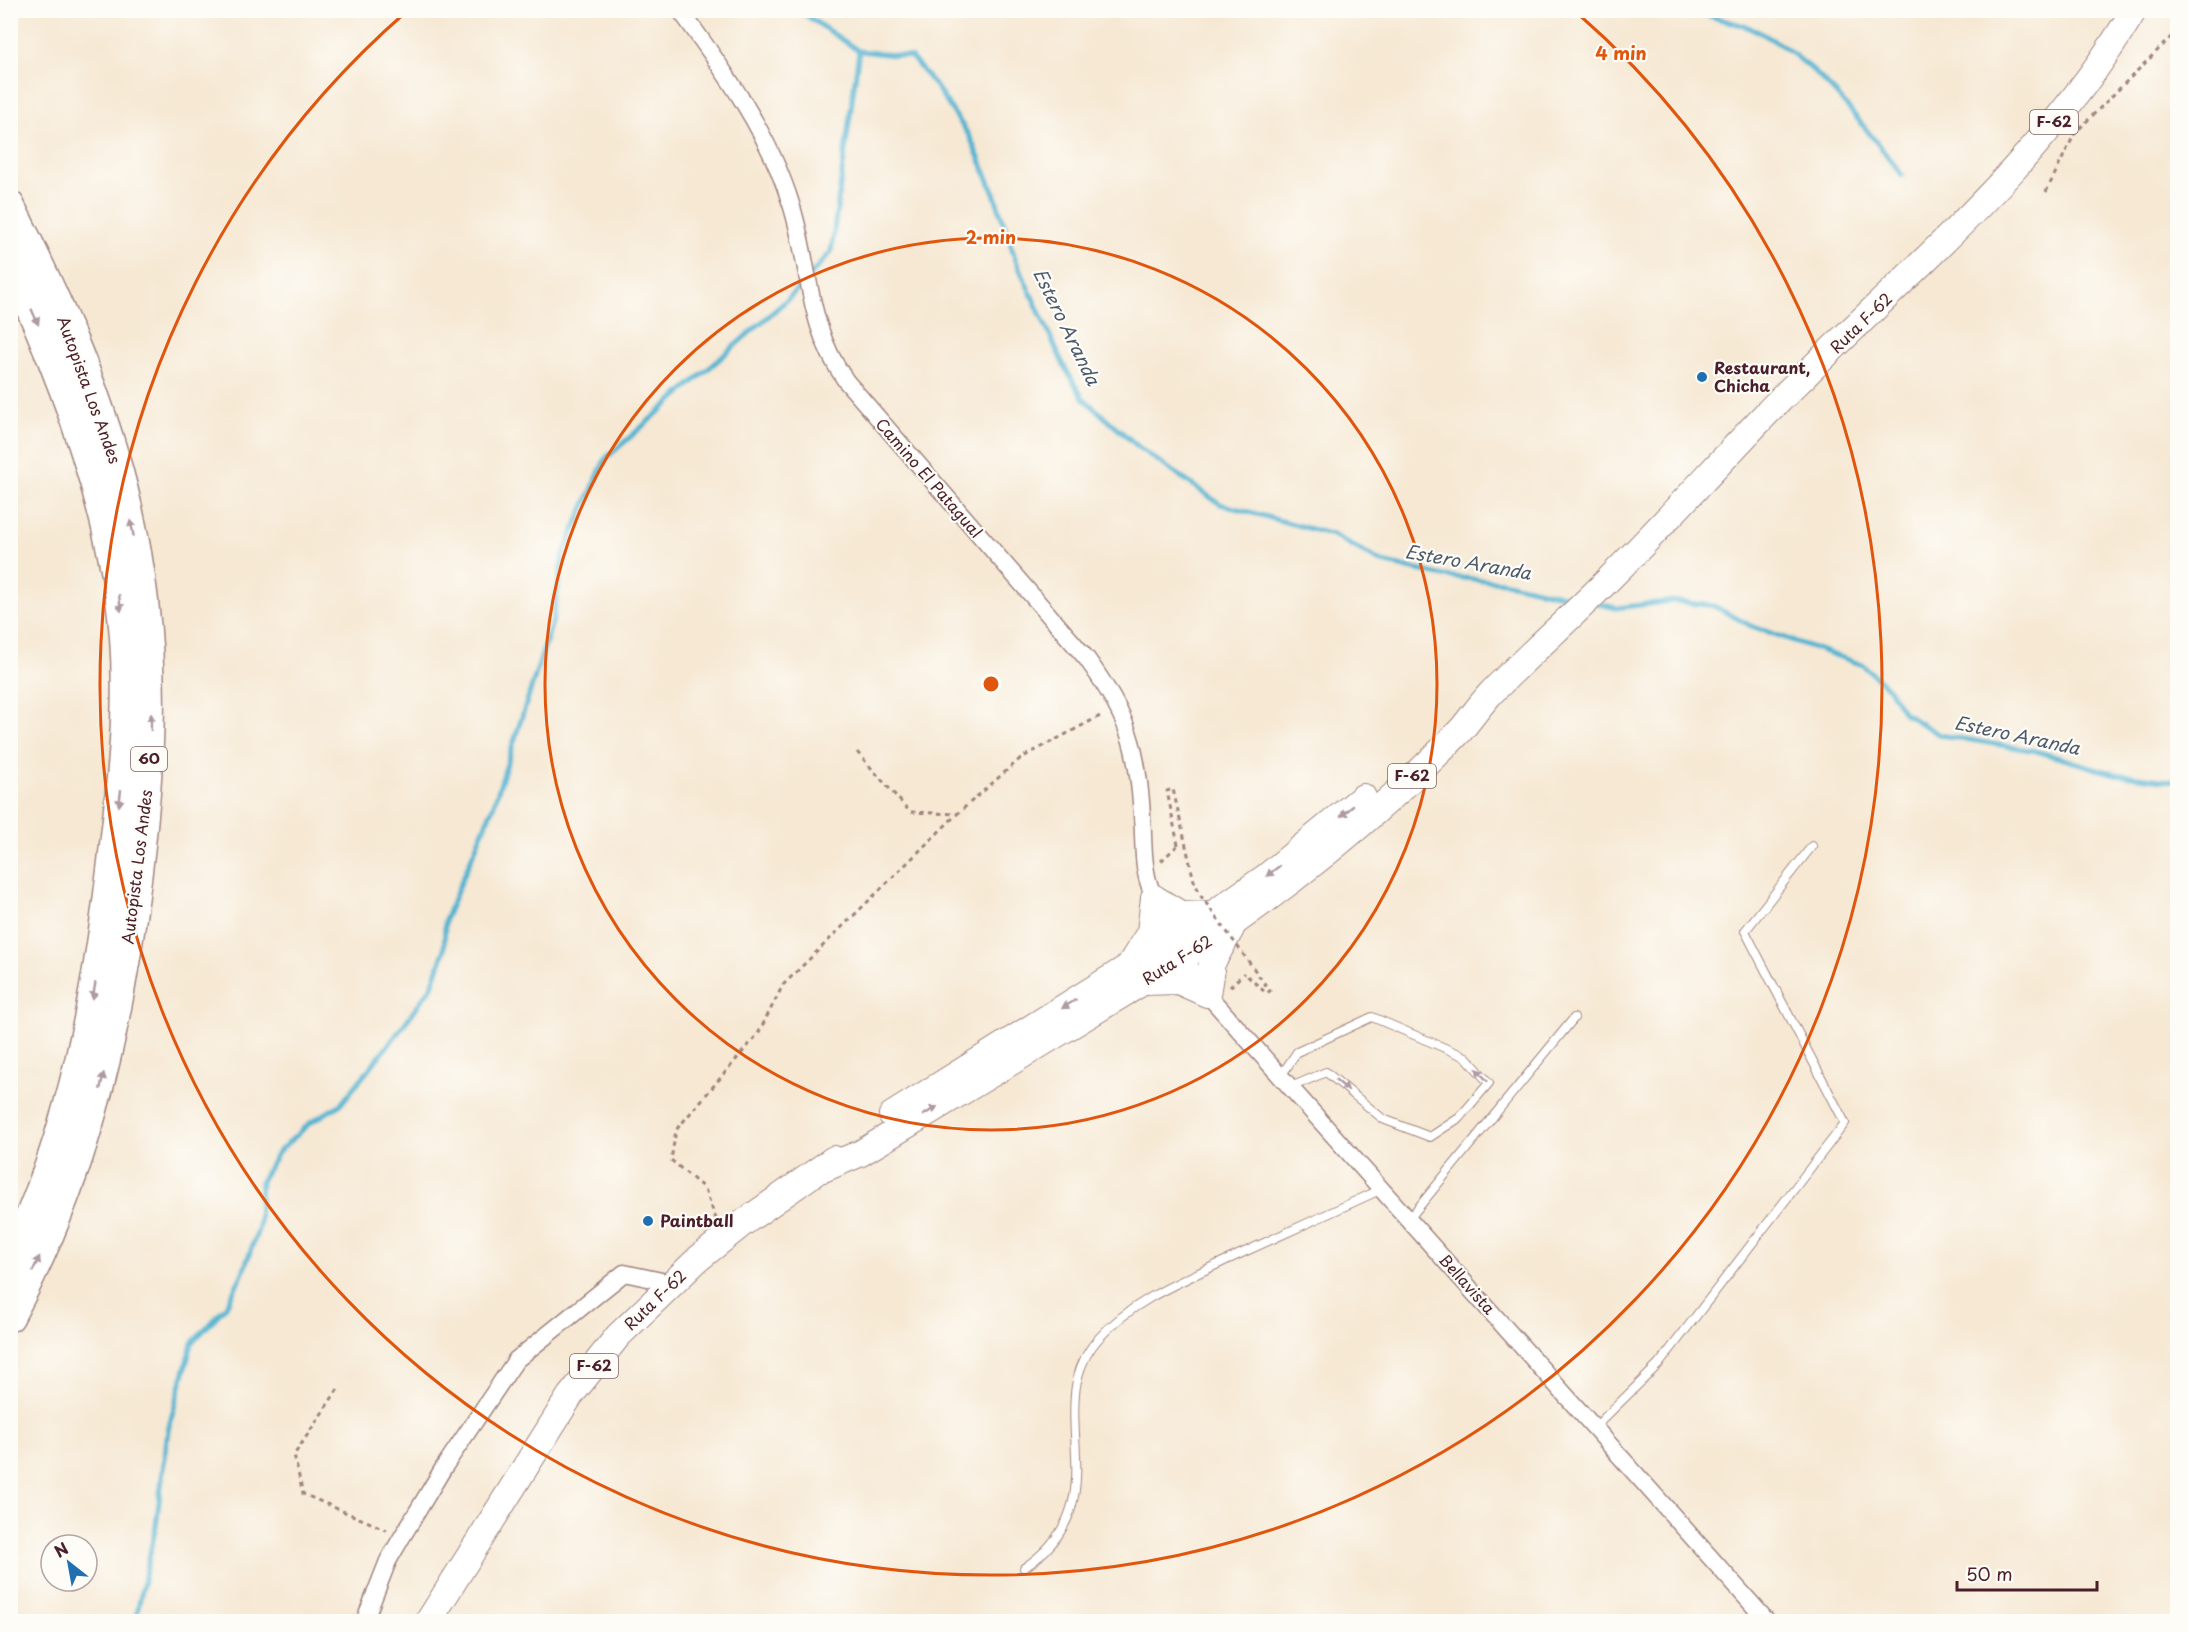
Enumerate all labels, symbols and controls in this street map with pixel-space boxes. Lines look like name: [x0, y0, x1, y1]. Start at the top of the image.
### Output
text: 4 min: [1595, 39, 1647, 66]
road number: F-62: [2030, 110, 2078, 134]
text: 2 min: [966, 223, 1016, 250]
water label: Estero Aranda: [1027, 263, 1108, 390]
street label: Ruta F-62: [1824, 286, 1897, 358]
one-way arrow: [30, 308, 40, 326]
street label: Autopista Los Andes: [52, 313, 128, 467]
place label: Restaurant, Chicha: [1714, 355, 1810, 397]
marker: Restaurant, Chicha: [1695, 370, 1709, 384]
street label: Camino El Patagual: [871, 412, 989, 543]
one-way arrow: [127, 519, 136, 538]
water label: Estero Aranda: [1403, 537, 1534, 586]
one-way arrow: [115, 594, 125, 613]
centre of rings: [981, 674, 1001, 694]
water label: Estero Aranda: [1952, 708, 2083, 761]
one-way arrow: [147, 713, 156, 732]
road number: 60: [131, 747, 167, 771]
road number: F-62: [1388, 764, 1436, 788]
street label: Autopista Los Andes: [115, 788, 157, 945]
one-way arrow: [115, 789, 125, 808]
one-way arrow: [1340, 804, 1355, 817]
one-way arrow: [1265, 865, 1280, 877]
street label: Ruta F-62: [1137, 928, 1216, 990]
one-way arrow: [89, 982, 98, 1001]
one-way arrow: [1061, 999, 1078, 1010]
one-way arrow: [1476, 1068, 1489, 1083]
one-way arrow: [98, 1071, 107, 1090]
one-way arrow: [1334, 1079, 1350, 1092]
one-way arrow: [922, 1106, 938, 1117]
place label: Paintball: [660, 1208, 733, 1232]
marker: Paintball: [641, 1214, 655, 1228]
street label: Bellavista: [1434, 1248, 1502, 1319]
one-way arrow: [32, 1256, 41, 1273]
street label: Ruta F-62: [618, 1263, 691, 1335]
road number: F-62: [570, 1354, 618, 1378]
north arrow: [39, 1533, 99, 1593]
text: N: [49, 1536, 72, 1563]
scale bar: [1957, 1554, 2096, 1592]
text: 50 m: [1966, 1560, 2013, 1587]

